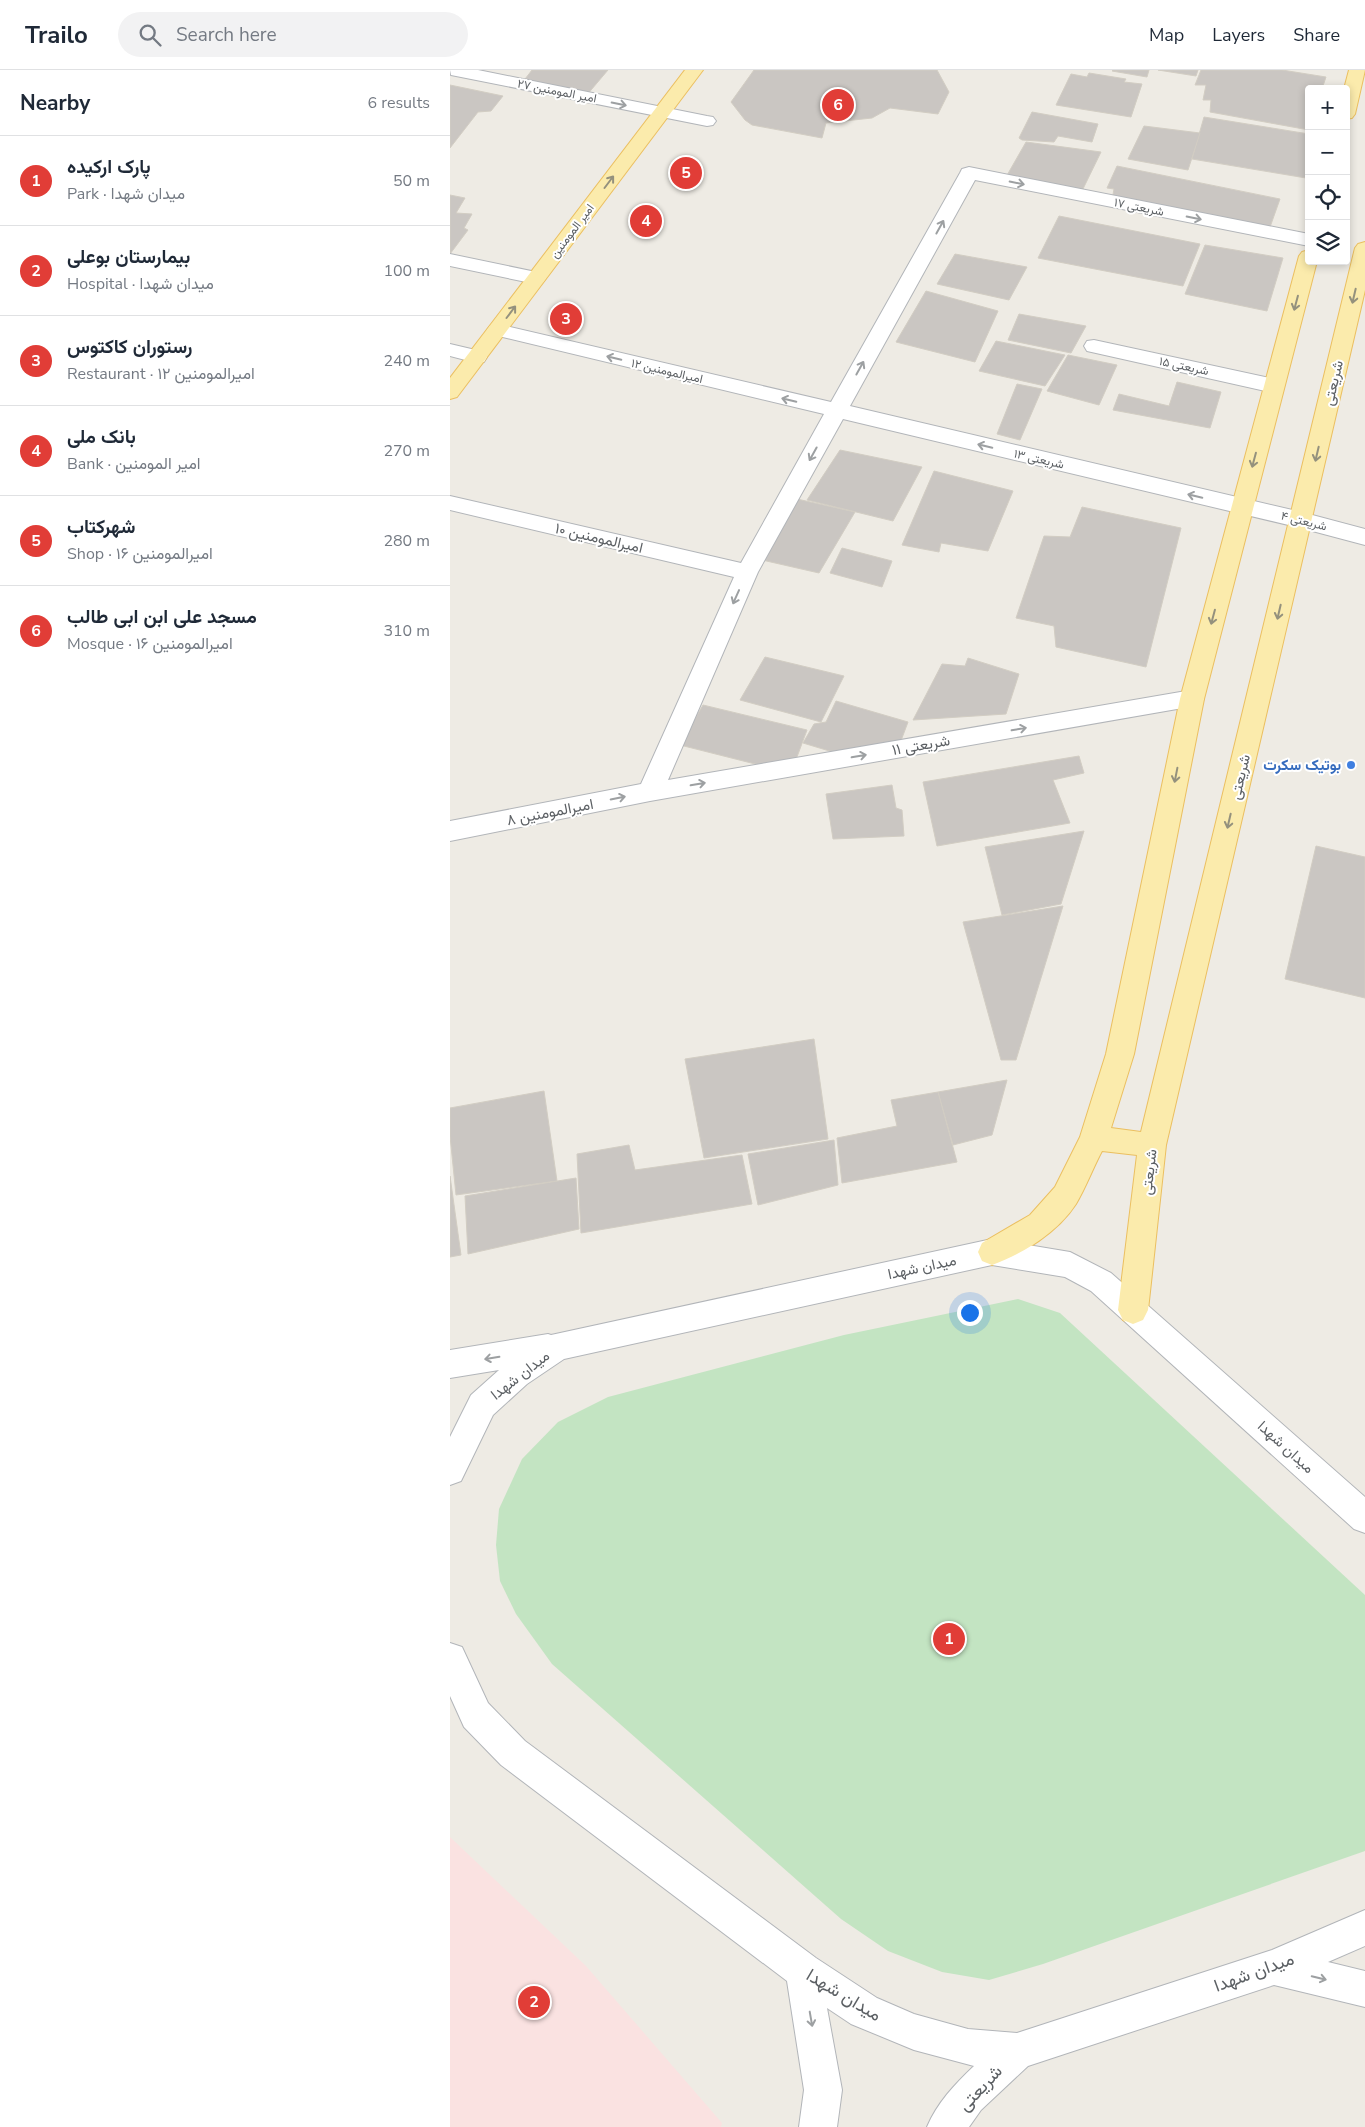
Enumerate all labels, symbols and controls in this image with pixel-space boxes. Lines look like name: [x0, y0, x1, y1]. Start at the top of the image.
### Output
search box: [118, 12, 468, 57]
text: Trailo: [25, 19, 88, 51]
icon: search: [136, 21, 164, 49]
text: Search here: [176, 22, 277, 48]
text: Map: [1149, 23, 1184, 47]
text: Layers: [1212, 23, 1265, 47]
text: Share: [1293, 23, 1340, 47]
street label: امیر المومنین ۲۷: [516, 75, 598, 107]
map controls: [1305, 85, 1350, 265]
button: +: [1305, 85, 1350, 130]
pin: 6: [822, 86, 854, 124]
text: Nearby: [20, 89, 90, 117]
text: 6 results: [368, 92, 430, 114]
one-way arrow: [611, 100, 627, 109]
button: −: [1305, 130, 1350, 175]
text: پارک ارکیده: [67, 154, 151, 180]
pin: 5: [670, 154, 702, 192]
text: 1: [31, 170, 41, 192]
text: 50 m: [393, 170, 430, 192]
button: locate: [1305, 175, 1350, 220]
one-way arrow: [604, 176, 615, 189]
one-way arrow: [1009, 178, 1025, 188]
text: Park · میدان شهدا: [67, 183, 185, 205]
street label: شریعتی ۱۷: [1113, 194, 1165, 220]
street label: امیر المومنین: [546, 201, 598, 261]
pin: 4: [630, 202, 662, 240]
one-way arrow: [1185, 213, 1201, 223]
one-way arrow: [935, 220, 945, 234]
button: layers: [1305, 220, 1350, 265]
text: بیمارستان بوعلی: [67, 244, 190, 270]
text: 2: [31, 260, 41, 282]
text: 100 m: [383, 260, 430, 282]
text: Hospital · میدان شهدا: [67, 273, 214, 295]
one-way arrow: [1349, 287, 1358, 303]
one-way arrow: [1291, 294, 1300, 310]
pin: 3: [550, 300, 582, 338]
one-way arrow: [506, 305, 516, 319]
text: رستوران کاکتوس: [67, 334, 193, 360]
text: 3: [31, 350, 41, 372]
text: 240 m: [383, 350, 430, 372]
one-way arrow: [606, 353, 622, 362]
street label: شریعتی ۱۵: [1158, 353, 1210, 379]
street label: امیرالمومنین ۱۲: [630, 355, 704, 387]
street label: شریعتی: [1318, 358, 1348, 408]
one-way arrow: [856, 362, 866, 376]
text: Restaurant · امیرالمومنین ۱۲: [67, 363, 255, 385]
one-way arrow: [782, 395, 798, 404]
text: بانک ملی: [67, 424, 136, 450]
text: 4: [31, 440, 41, 462]
text: 270 m: [383, 440, 430, 462]
one-way arrow: [978, 441, 994, 450]
street label: شریعتی ۱۳: [1012, 445, 1066, 473]
one-way arrow: [1312, 445, 1321, 461]
one-way arrow: [808, 446, 818, 461]
one-way arrow: [1249, 451, 1259, 467]
text: Bank · امیر المومنین: [67, 453, 201, 475]
one-way arrow: [1187, 491, 1203, 500]
street label: شریعتی ۴: [1279, 508, 1329, 534]
text: شهرکتاب: [67, 514, 136, 540]
street label: امیرالمومنین ۱۰: [553, 518, 645, 558]
text: 5: [31, 530, 41, 552]
text: 280 m: [383, 530, 430, 552]
text: Shop · امیرالمومنین ۱۶: [67, 543, 213, 565]
one-way arrow: [731, 589, 741, 604]
text: مسجد علی ابن ابی طالب: [67, 604, 257, 630]
one-way arrow: [1274, 604, 1283, 620]
one-way arrow: [1208, 609, 1217, 625]
text: 6: [31, 620, 41, 642]
text: 310 m: [383, 620, 430, 642]
text: Mosque · امیرالمومنین ۱۶: [67, 633, 233, 655]
one-way arrow: [1010, 723, 1026, 733]
street label: شریعتی ۱۱: [890, 730, 952, 760]
one-way arrow: [850, 751, 866, 761]
street label: شریعتی: [1225, 752, 1255, 802]
place label: بوتیک سکرت: [1263, 755, 1341, 775]
marker: بوتیک سکرت: [1345, 759, 1357, 771]
one-way arrow: [1171, 767, 1180, 783]
one-way arrow: [690, 778, 706, 788]
one-way arrow: [610, 793, 626, 803]
street label: امیرالمومنین ۸: [505, 794, 595, 830]
one-way arrow: [1224, 813, 1233, 829]
street label: شریعتی: [1136, 1148, 1162, 1196]
street label: میدان شهدا: [886, 1250, 958, 1284]
your location: [957, 1300, 983, 1326]
street label: میدان شهدا: [486, 1346, 554, 1404]
one-way arrow: [484, 1353, 500, 1363]
street label: میدان شهدا: [1253, 1416, 1319, 1478]
pin: 1: [933, 1620, 965, 1658]
street label: میدان شهدا: [1211, 1946, 1297, 1998]
street label: میدان شهدا: [802, 1963, 886, 2027]
one-way arrow: [1311, 1974, 1327, 1983]
pin: 2: [518, 1983, 550, 2021]
one-way arrow: [807, 2011, 817, 2027]
street label: شریعتی: [952, 2060, 1008, 2116]

